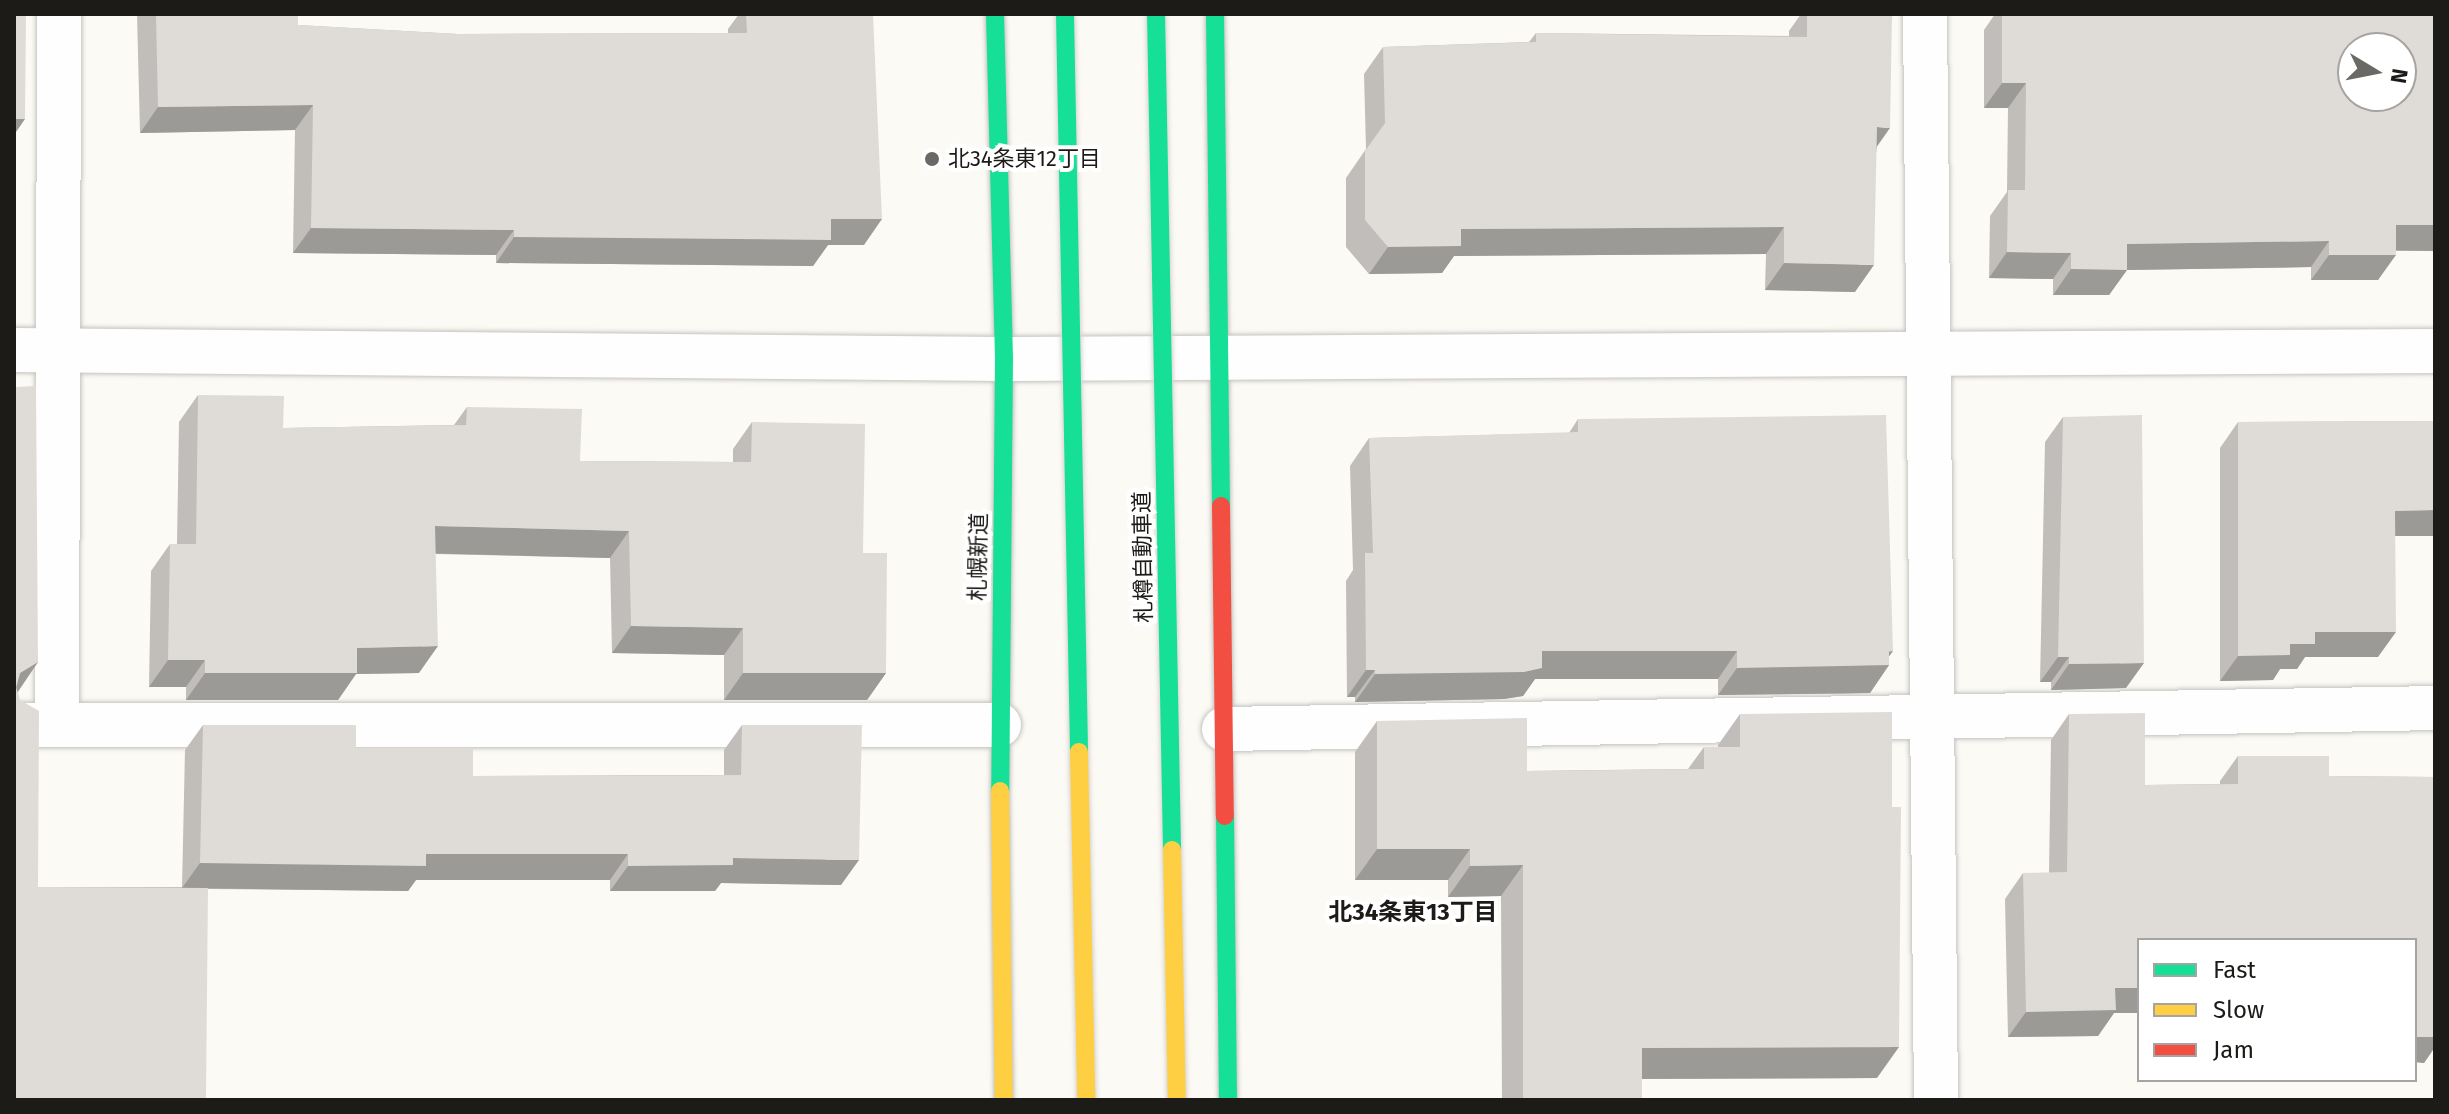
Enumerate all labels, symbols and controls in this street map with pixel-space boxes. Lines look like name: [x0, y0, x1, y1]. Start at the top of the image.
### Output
north arrow: [2337, 32, 2417, 112]
text: N: [2385, 66, 2414, 85]
place label: 北34条東12丁目: [948, 146, 1101, 172]
marker: 北34条東12丁目: [923, 150, 941, 168]
street label: 札樽自動車道: [1129, 491, 1157, 623]
street label: 札幌新道: [964, 513, 992, 601]
district label: 北34条東13丁目: [1328, 899, 1498, 927]
legend: [2137, 938, 2417, 1082]
text: Fast: [2213, 956, 2256, 984]
text: Slow: [2213, 996, 2264, 1024]
text: Jam: [2213, 1036, 2254, 1064]

